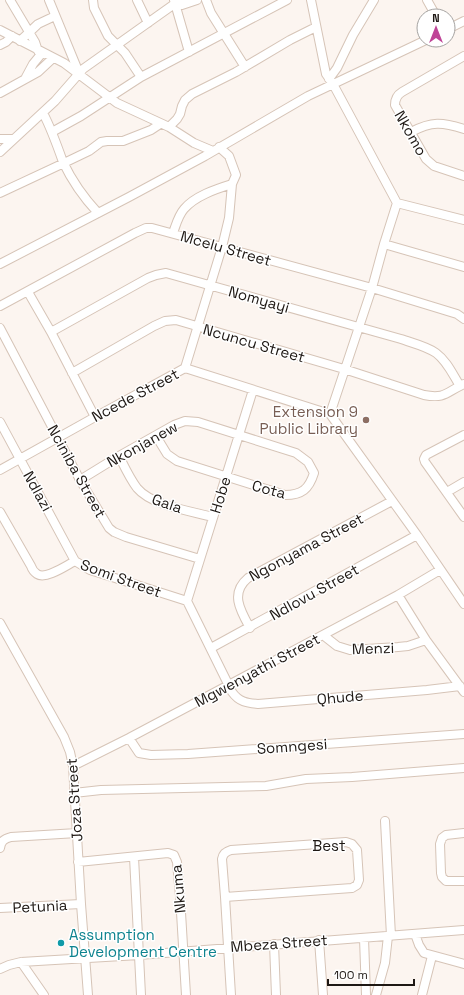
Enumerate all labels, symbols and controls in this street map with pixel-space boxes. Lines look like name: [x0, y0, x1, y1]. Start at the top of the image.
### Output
north arrow: [416, 8, 456, 48]
text: N: [432, 11, 440, 25]
street label: Nkomo: [391, 107, 431, 159]
street label: Mcelu Street: [179, 226, 274, 270]
street label: Nomyayi: [226, 281, 292, 317]
street label: Ncuncu Street: [201, 319, 307, 367]
street label: Ncede Street: [88, 364, 182, 426]
place label: Extension 9 Public Library: [260, 402, 358, 438]
marker: Extension 9 Public Library: [361, 415, 371, 425]
street label: Nkonjanew: [103, 417, 181, 471]
street label: Nciniba Street: [44, 421, 110, 521]
street label: Ndlazi: [19, 467, 57, 515]
street label: Hobe: [205, 474, 235, 516]
street label: Cota: [250, 475, 288, 503]
street label: Gala: [149, 489, 185, 517]
street label: Ngonyama Street: [245, 509, 367, 585]
street label: Somi Street: [78, 555, 164, 601]
street label: Ndlovu Street: [266, 560, 362, 624]
street label: Mgwenyathi Street: [191, 629, 323, 711]
street label: Menzi: [351, 638, 395, 658]
street label: Qhude: [316, 685, 364, 709]
street label: Somngesi: [256, 734, 328, 758]
street label: Joza Street: [62, 758, 86, 842]
street label: Best: [312, 836, 346, 855]
street label: Nkuma: [166, 864, 190, 914]
street label: Petunia: [12, 895, 68, 917]
place label: Assumption Development Centre: [69, 925, 217, 961]
street label: Mbeza Street: [230, 930, 328, 956]
marker: Assumption Development Centre: [56, 938, 66, 948]
scale bar: [328, 961, 414, 987]
text: 100 m: [334, 967, 368, 983]

